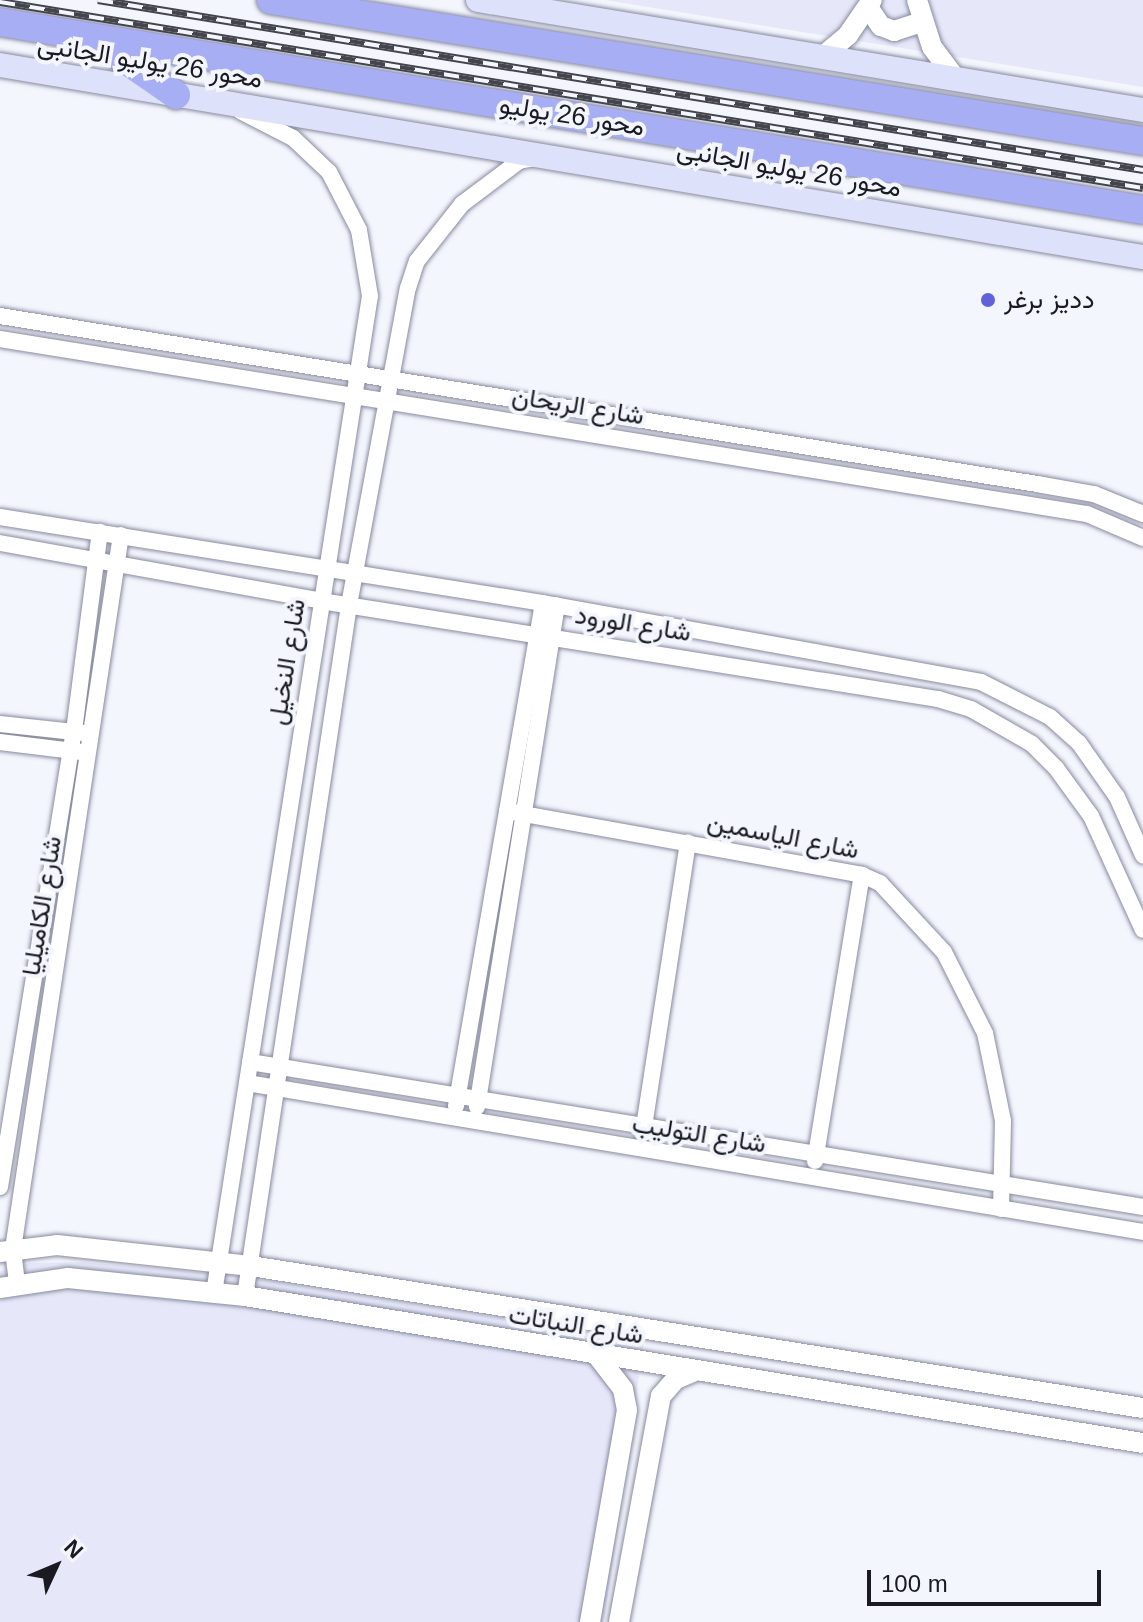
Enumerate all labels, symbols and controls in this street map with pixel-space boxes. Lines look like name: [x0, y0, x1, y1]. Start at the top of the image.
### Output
street label: محور 26 يوليو الجانبى: [35, 29, 265, 95]
street label: محور 26 يوليو: [497, 89, 647, 143]
street label: محور 26 يوليو الجانبى: [674, 134, 904, 204]
place label: دديز برغر: [1004, 284, 1094, 316]
marker: دديز برغر: [979, 291, 997, 309]
street label: شارع الريحان: [510, 380, 646, 432]
street label: شارع النخيل: [262, 597, 312, 727]
street label: شارع الورود: [573, 599, 693, 649]
street label: شارع الياسمين: [705, 806, 861, 866]
street label: شارع الكاميليا: [16, 834, 68, 978]
street label: شارع التوليب: [630, 1108, 768, 1160]
street label: شارع النباتات: [507, 1299, 645, 1351]
north arrow: [16, 1526, 96, 1606]
text: N: [59, 1535, 88, 1563]
scale bar: [871, 1554, 1105, 1604]
text: 100 m: [881, 1570, 948, 1597]

